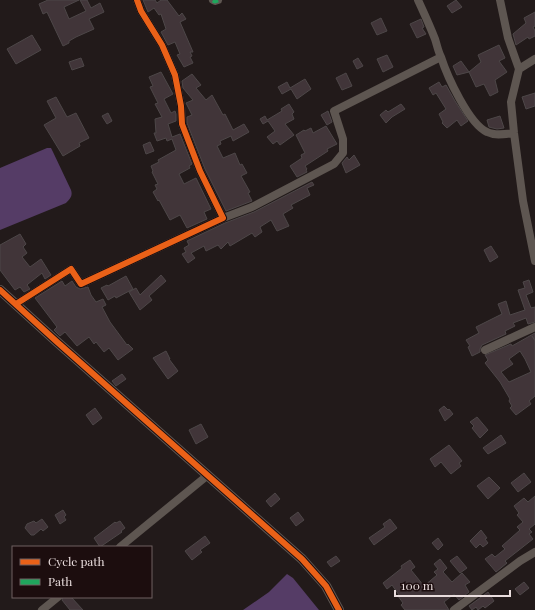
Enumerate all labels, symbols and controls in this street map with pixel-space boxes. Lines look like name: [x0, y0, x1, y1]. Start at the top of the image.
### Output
legend: [12, 546, 152, 598]
text: Cycle path: [48, 553, 105, 569]
scale bar: [395, 572, 510, 598]
text: Path: [48, 573, 72, 589]
text: 100 m: [401, 577, 434, 593]

